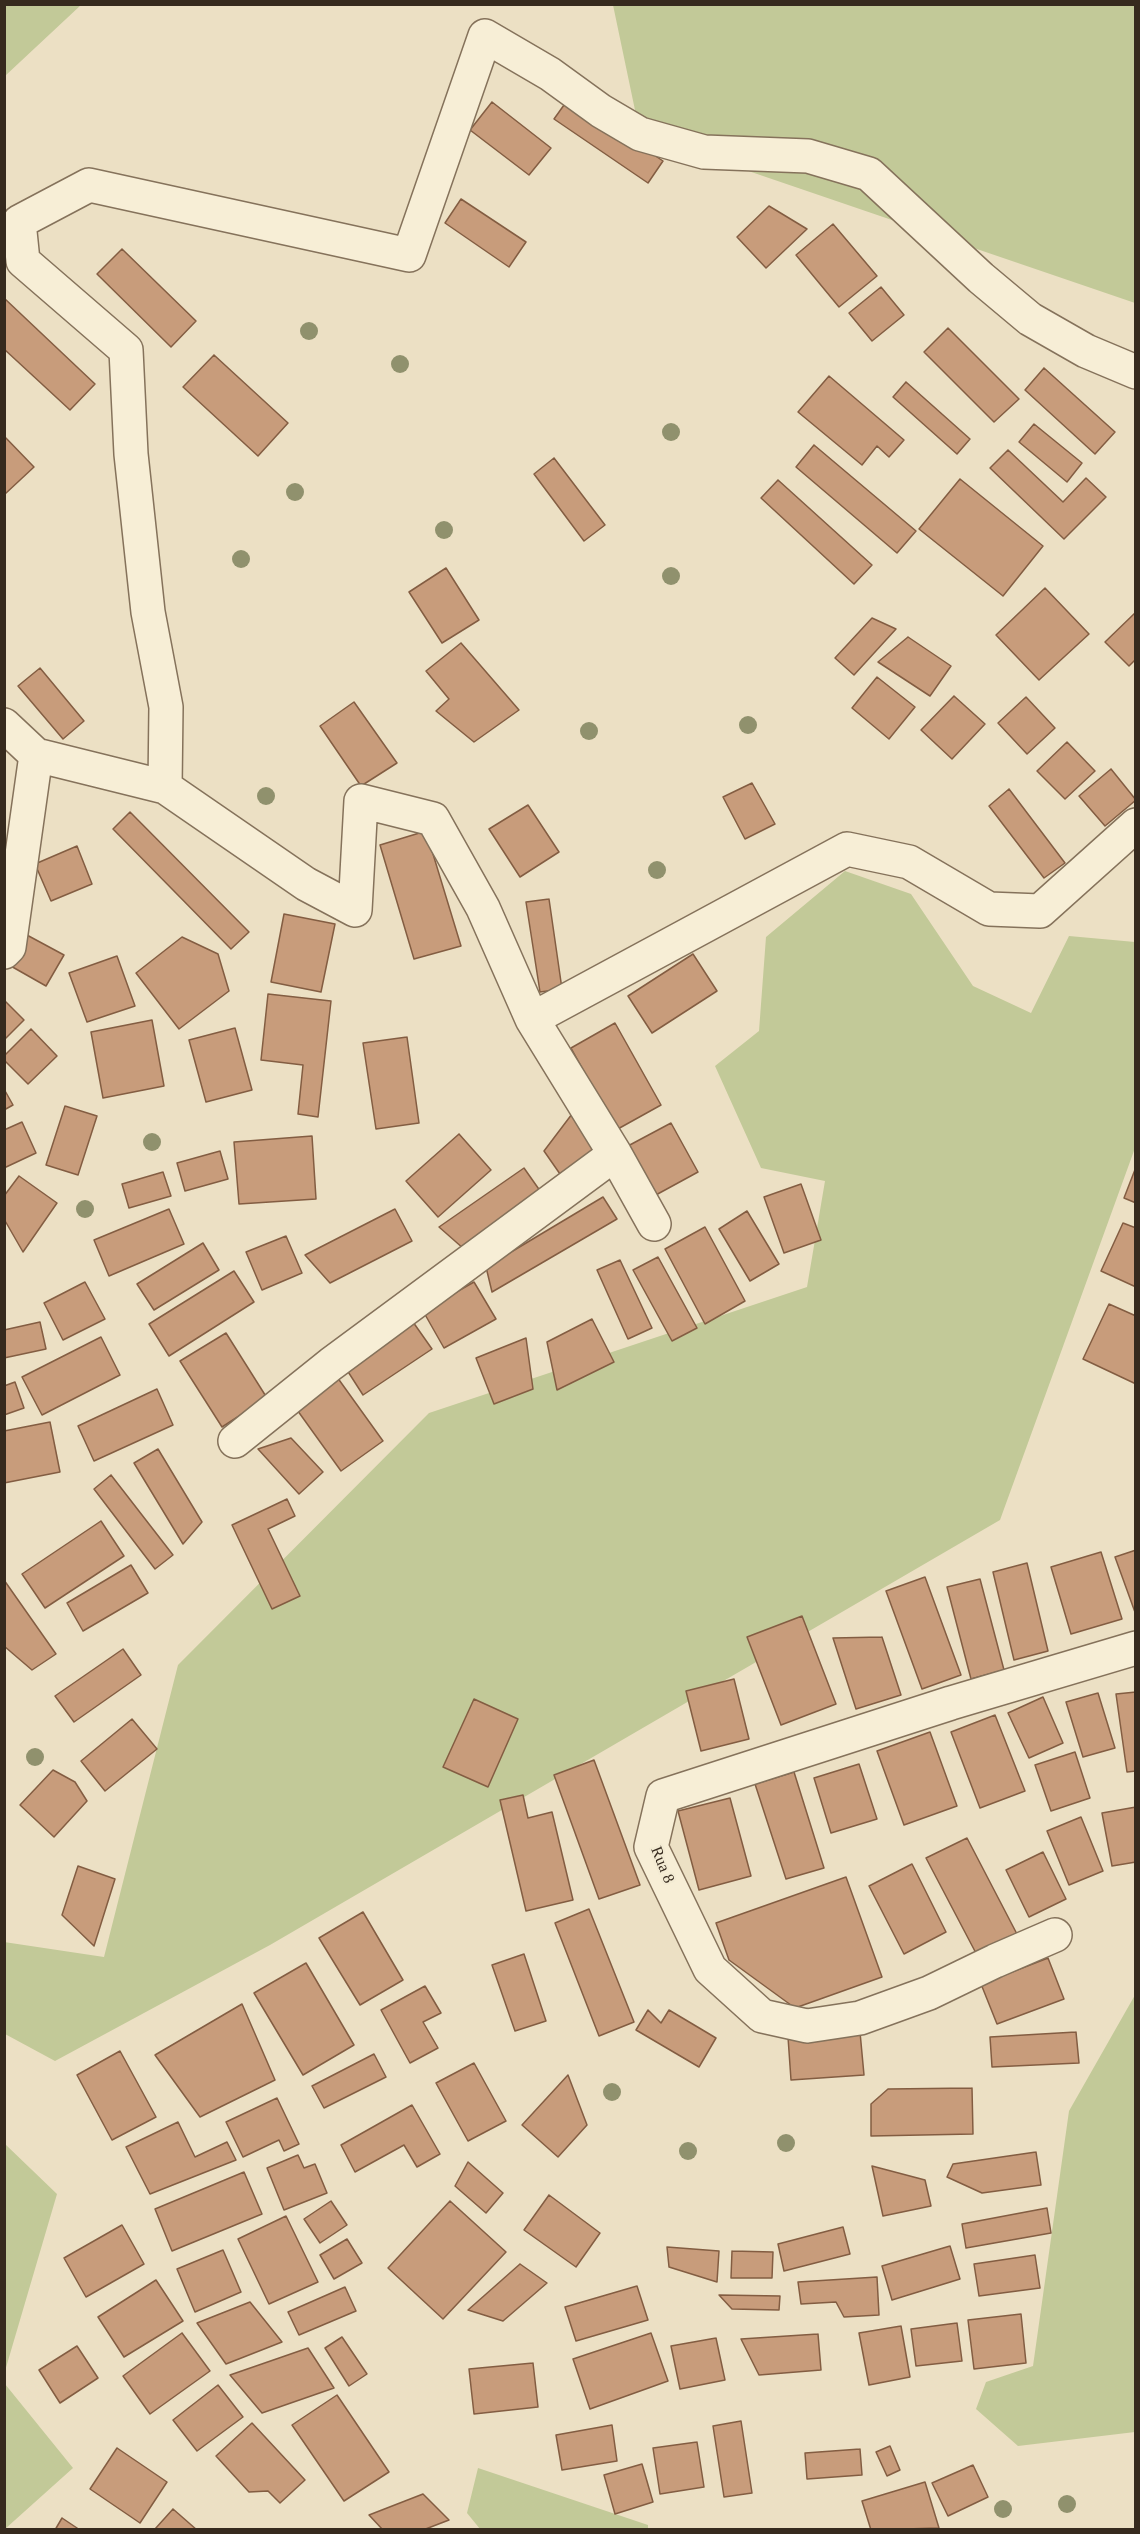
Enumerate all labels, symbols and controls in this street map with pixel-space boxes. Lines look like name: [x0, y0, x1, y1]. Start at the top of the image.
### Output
street label: Rua 8: [646, 1844, 678, 1886]

